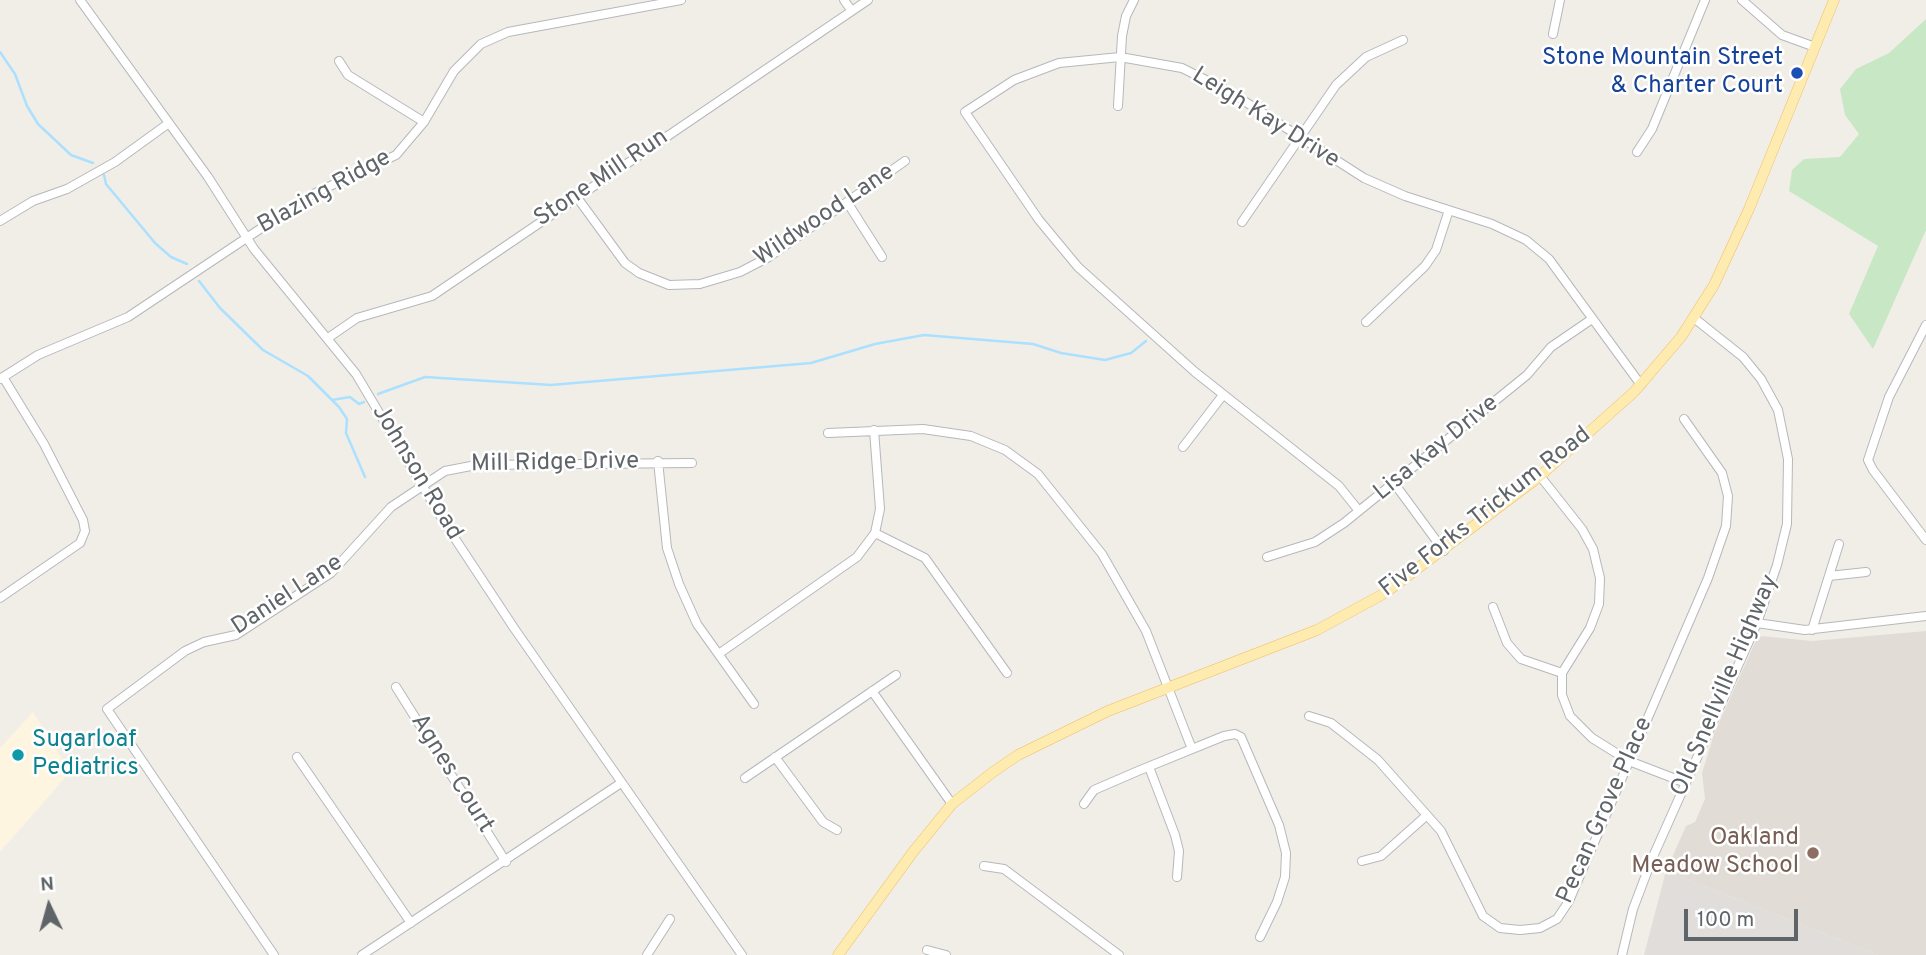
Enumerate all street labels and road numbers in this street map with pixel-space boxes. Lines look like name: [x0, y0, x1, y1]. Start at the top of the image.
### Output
street label: Leigh Kay Drive: [1186, 62, 1344, 176]
street label: Stone Mill Run: [530, 124, 674, 234]
street label: Blazing Ridge: [253, 145, 397, 241]
street label: Wildwood Lane: [749, 159, 901, 273]
street label: Lisa Kay Drive: [1369, 390, 1505, 508]
street label: Johnson Road: [364, 400, 468, 546]
street label: Five Forks Trickum Road: [1375, 422, 1597, 604]
street label: Mill Ridge Drive: [471, 448, 639, 480]
street label: Daniel Lane: [227, 549, 349, 643]
street label: Old Snellville Highway: [1666, 571, 1786, 801]
street label: Agnes Court: [403, 709, 499, 839]
street label: Pecan Grove Place: [1552, 713, 1660, 909]

